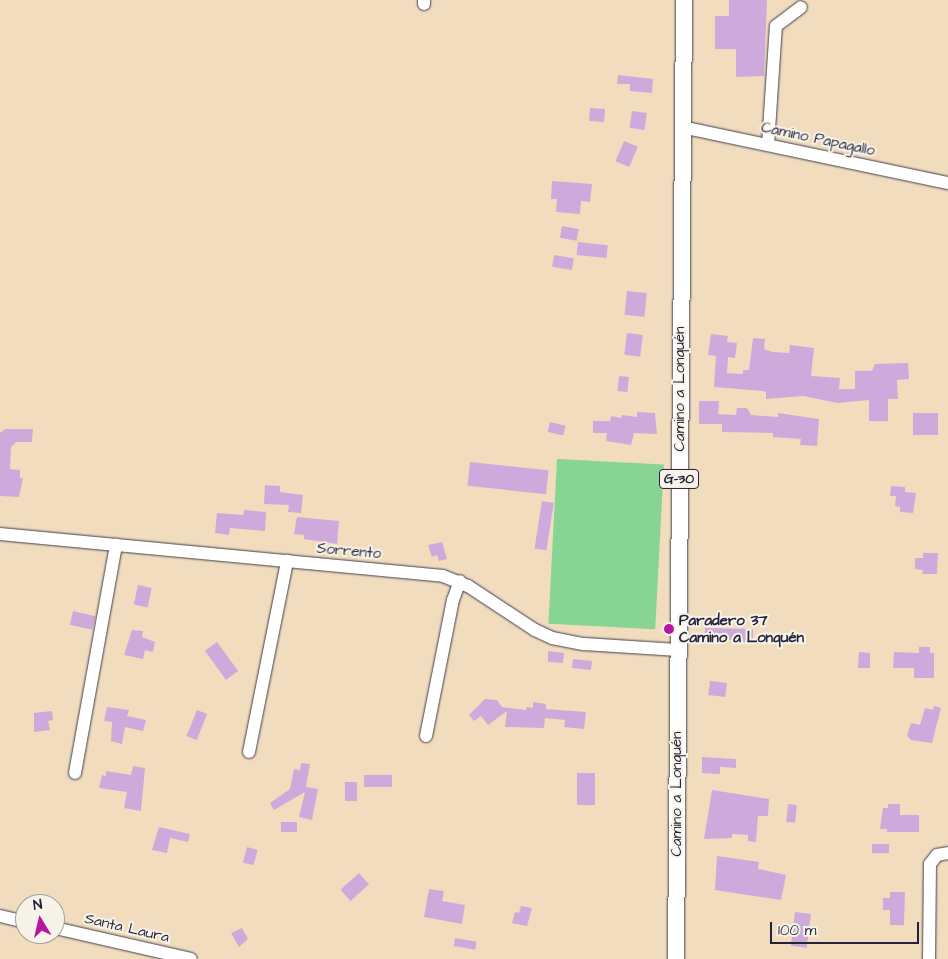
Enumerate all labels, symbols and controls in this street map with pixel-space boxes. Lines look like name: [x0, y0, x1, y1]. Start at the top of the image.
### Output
street label: Camino Papagallo: [759, 118, 877, 160]
street label: Camino a Lonquén: [671, 326, 689, 452]
road number: G-30: [659, 468, 699, 490]
street label: Sorrento: [316, 539, 382, 563]
place label: Paradero 37 Camino a Lonquén: [679, 611, 804, 646]
marker: Paradero 37 Camino a Lonquén: [663, 623, 675, 635]
street label: Camino a Lonquén: [668, 731, 686, 857]
north arrow: [15, 894, 65, 944]
text: N: [32, 895, 44, 916]
street label: Santa Laura: [83, 910, 171, 946]
scale bar: [773, 912, 922, 944]
text: 100 m: [778, 920, 817, 941]

